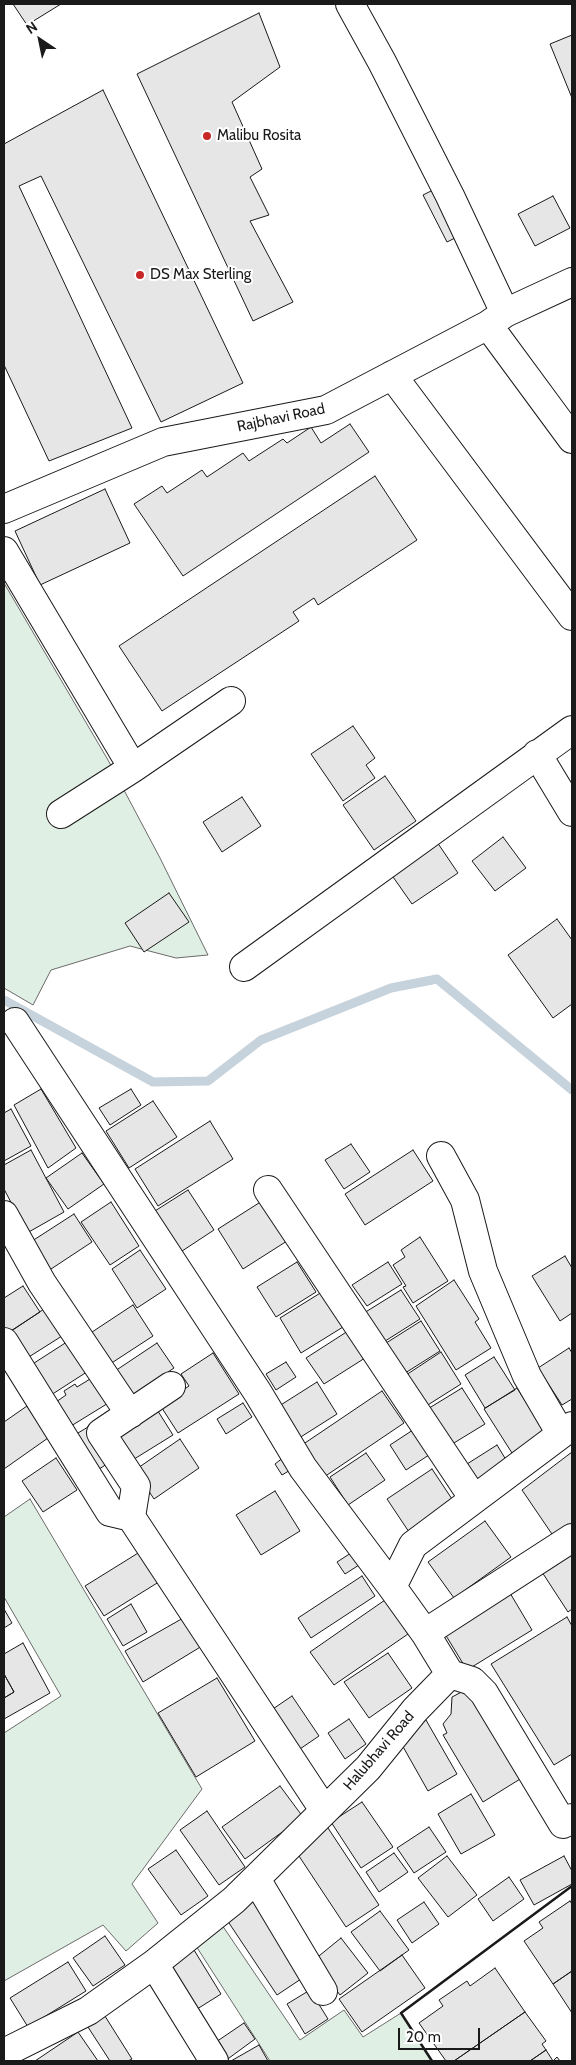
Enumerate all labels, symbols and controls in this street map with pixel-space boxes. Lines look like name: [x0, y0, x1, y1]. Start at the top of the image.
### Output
north arrow: [15, 15, 65, 65]
text: N: [22, 17, 41, 38]
place label: Malibu Rosita: [217, 127, 301, 145]
marker: Malibu Rosita: [201, 130, 213, 142]
place label: DS Max Sterling: [150, 266, 251, 284]
marker: DS Max Sterling: [134, 269, 146, 281]
street label: Rajbhavi Road: [236, 400, 326, 436]
street label: Halubhavi Road: [340, 1708, 418, 1794]
scale bar: [401, 2018, 484, 2050]
text: 20 m: [406, 2028, 441, 2046]

